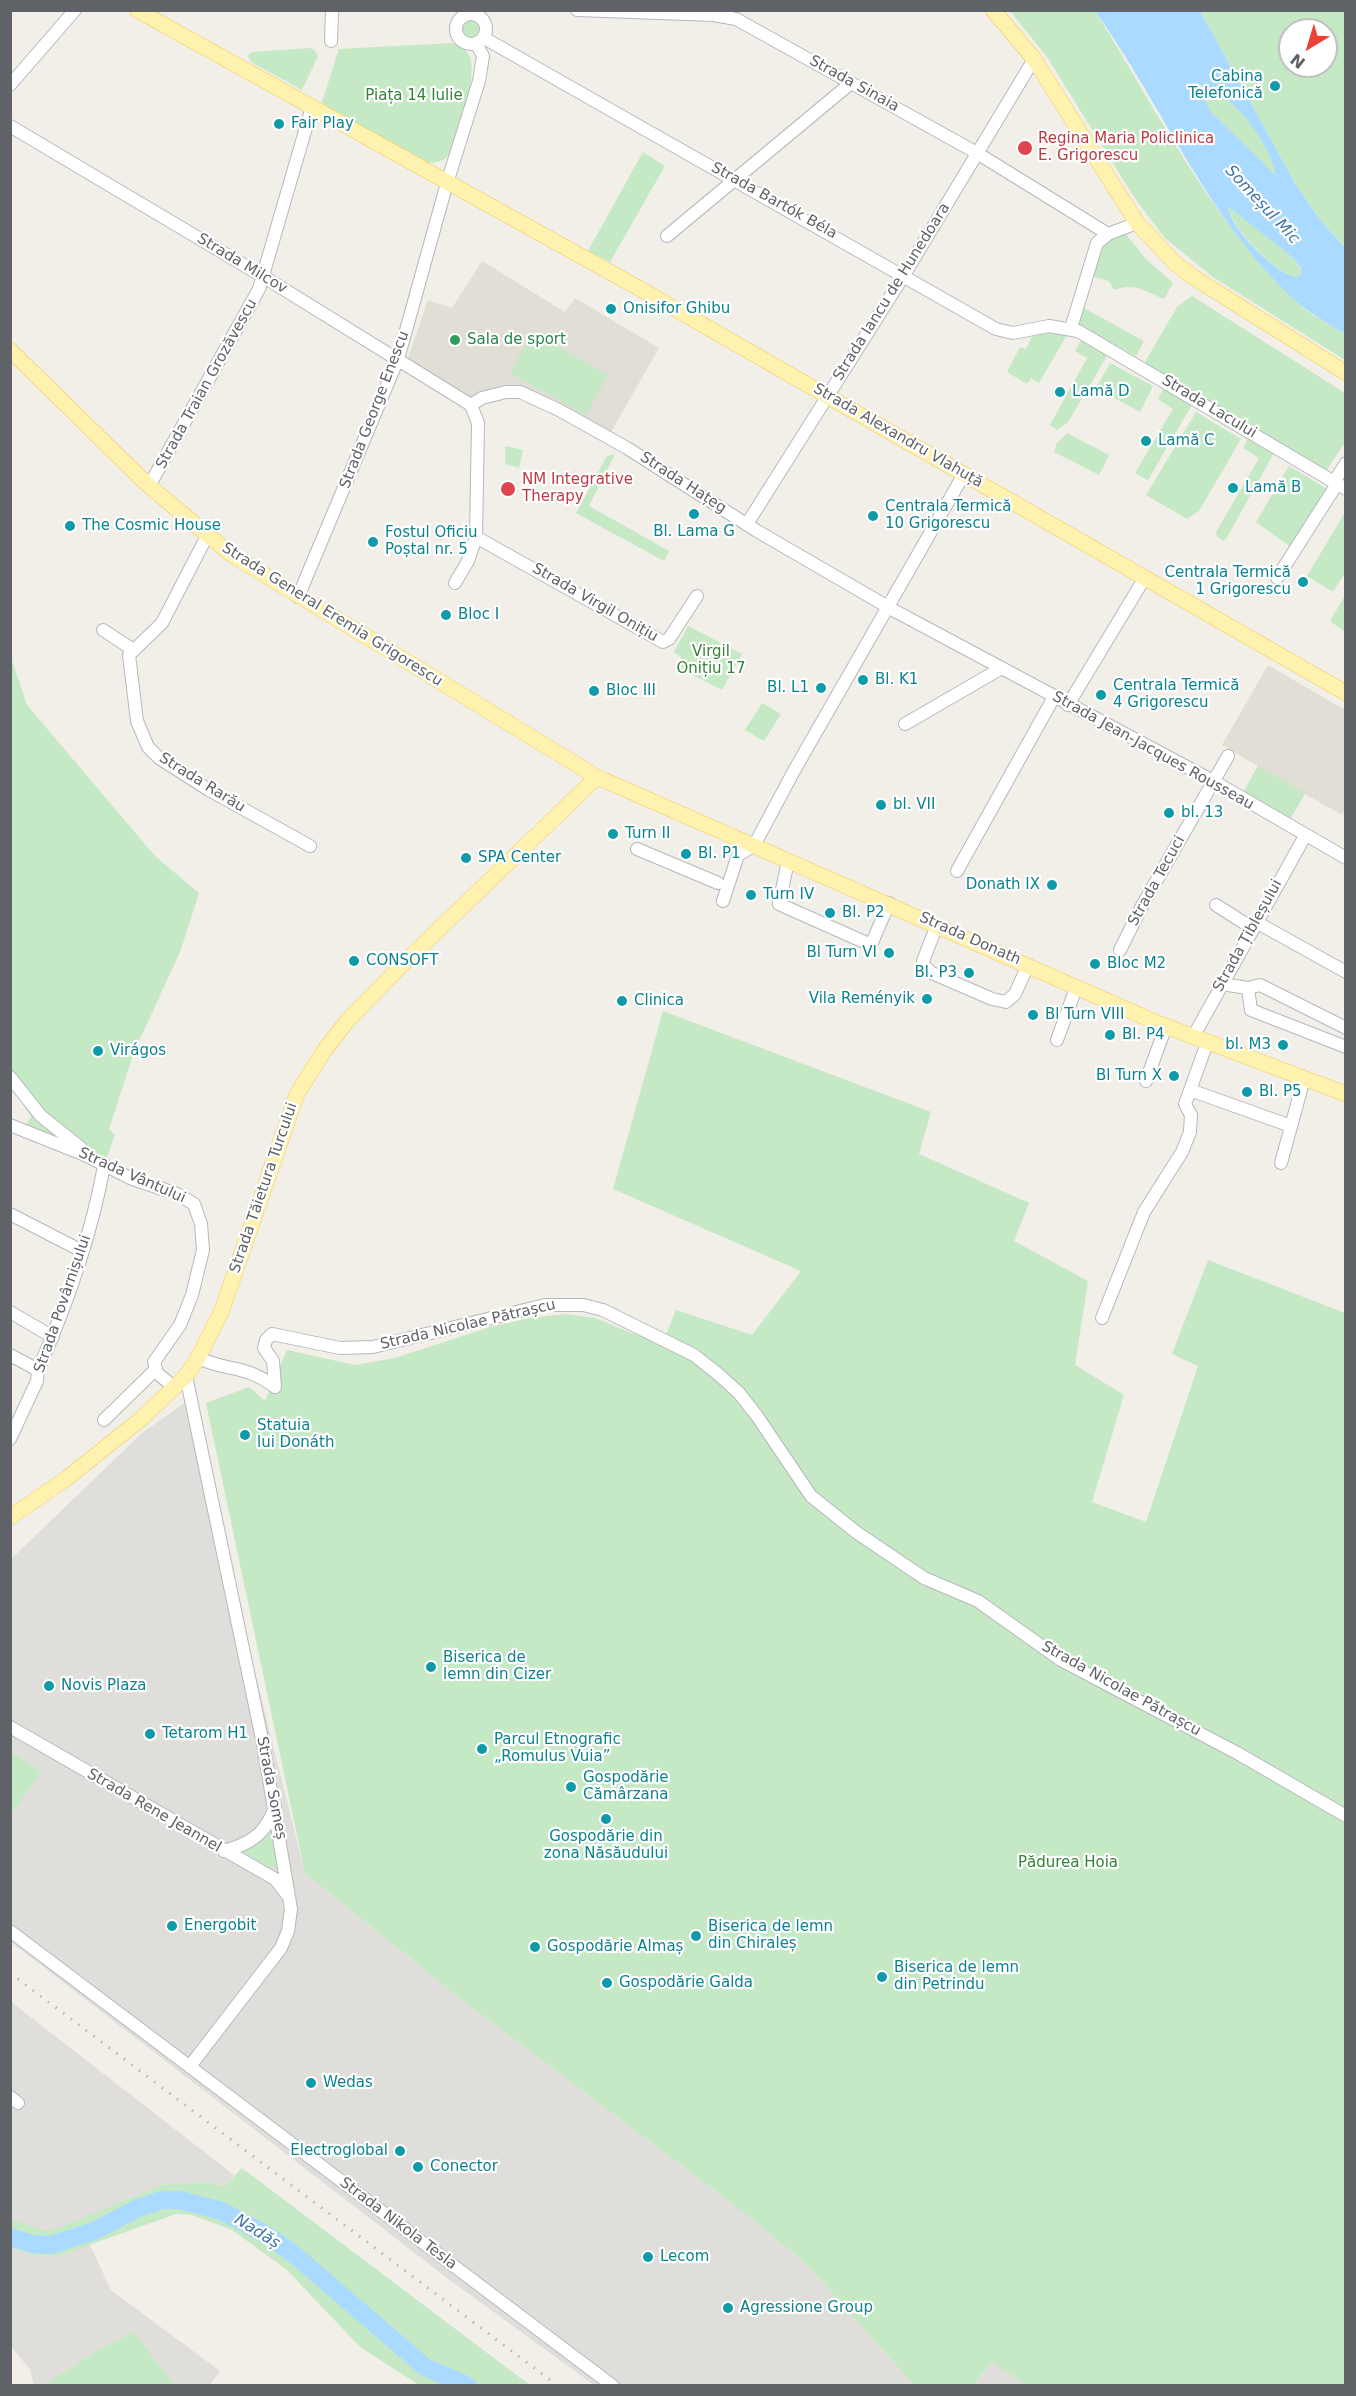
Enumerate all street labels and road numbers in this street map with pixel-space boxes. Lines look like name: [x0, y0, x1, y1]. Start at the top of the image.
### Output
street label: Strada Sinaia: [806, 52, 902, 116]
street label: Strada Bartók Béla: [708, 159, 840, 243]
street label: Strada Iancu de Hunedoara: [830, 200, 954, 384]
street label: Strada Milcov: [194, 230, 290, 298]
street label: Strada Traian Grozăvescu: [153, 296, 261, 472]
street label: Strada George Enescu: [337, 329, 413, 491]
street label: Strada Lacului: [1158, 372, 1260, 442]
street label: Strada Alexandru Vlahuță: [810, 380, 986, 492]
street label: Strada Hațeg: [636, 448, 730, 518]
street label: Strada General Eremia Grigorescu: [218, 539, 446, 691]
street label: Strada Virgil Onițiu: [529, 560, 661, 646]
street label: Strada Jean-Jacques Rousseau: [1049, 688, 1257, 814]
street label: Strada Rarău: [156, 749, 248, 817]
street label: Strada Tecuci: [1125, 833, 1189, 929]
street label: Strada Țibleșului: [1210, 877, 1286, 995]
street label: Strada Donath: [917, 909, 1023, 969]
street label: Strada Tăietura Turcului: [226, 1100, 302, 1276]
street label: Strada Vântului: [76, 1144, 188, 1208]
street label: Strada Povârnișului: [31, 1233, 95, 1375]
street label: Strada Nicolae Pătrașcu: [379, 1296, 557, 1354]
street label: Strada Nicolae Pătrașcu: [1038, 1638, 1204, 1740]
street label: Strada Someș: [252, 1735, 290, 1841]
street label: Strada Rene Jeannel: [84, 1765, 224, 1857]
street label: Strada Nikola Tesla: [336, 2174, 460, 2274]

